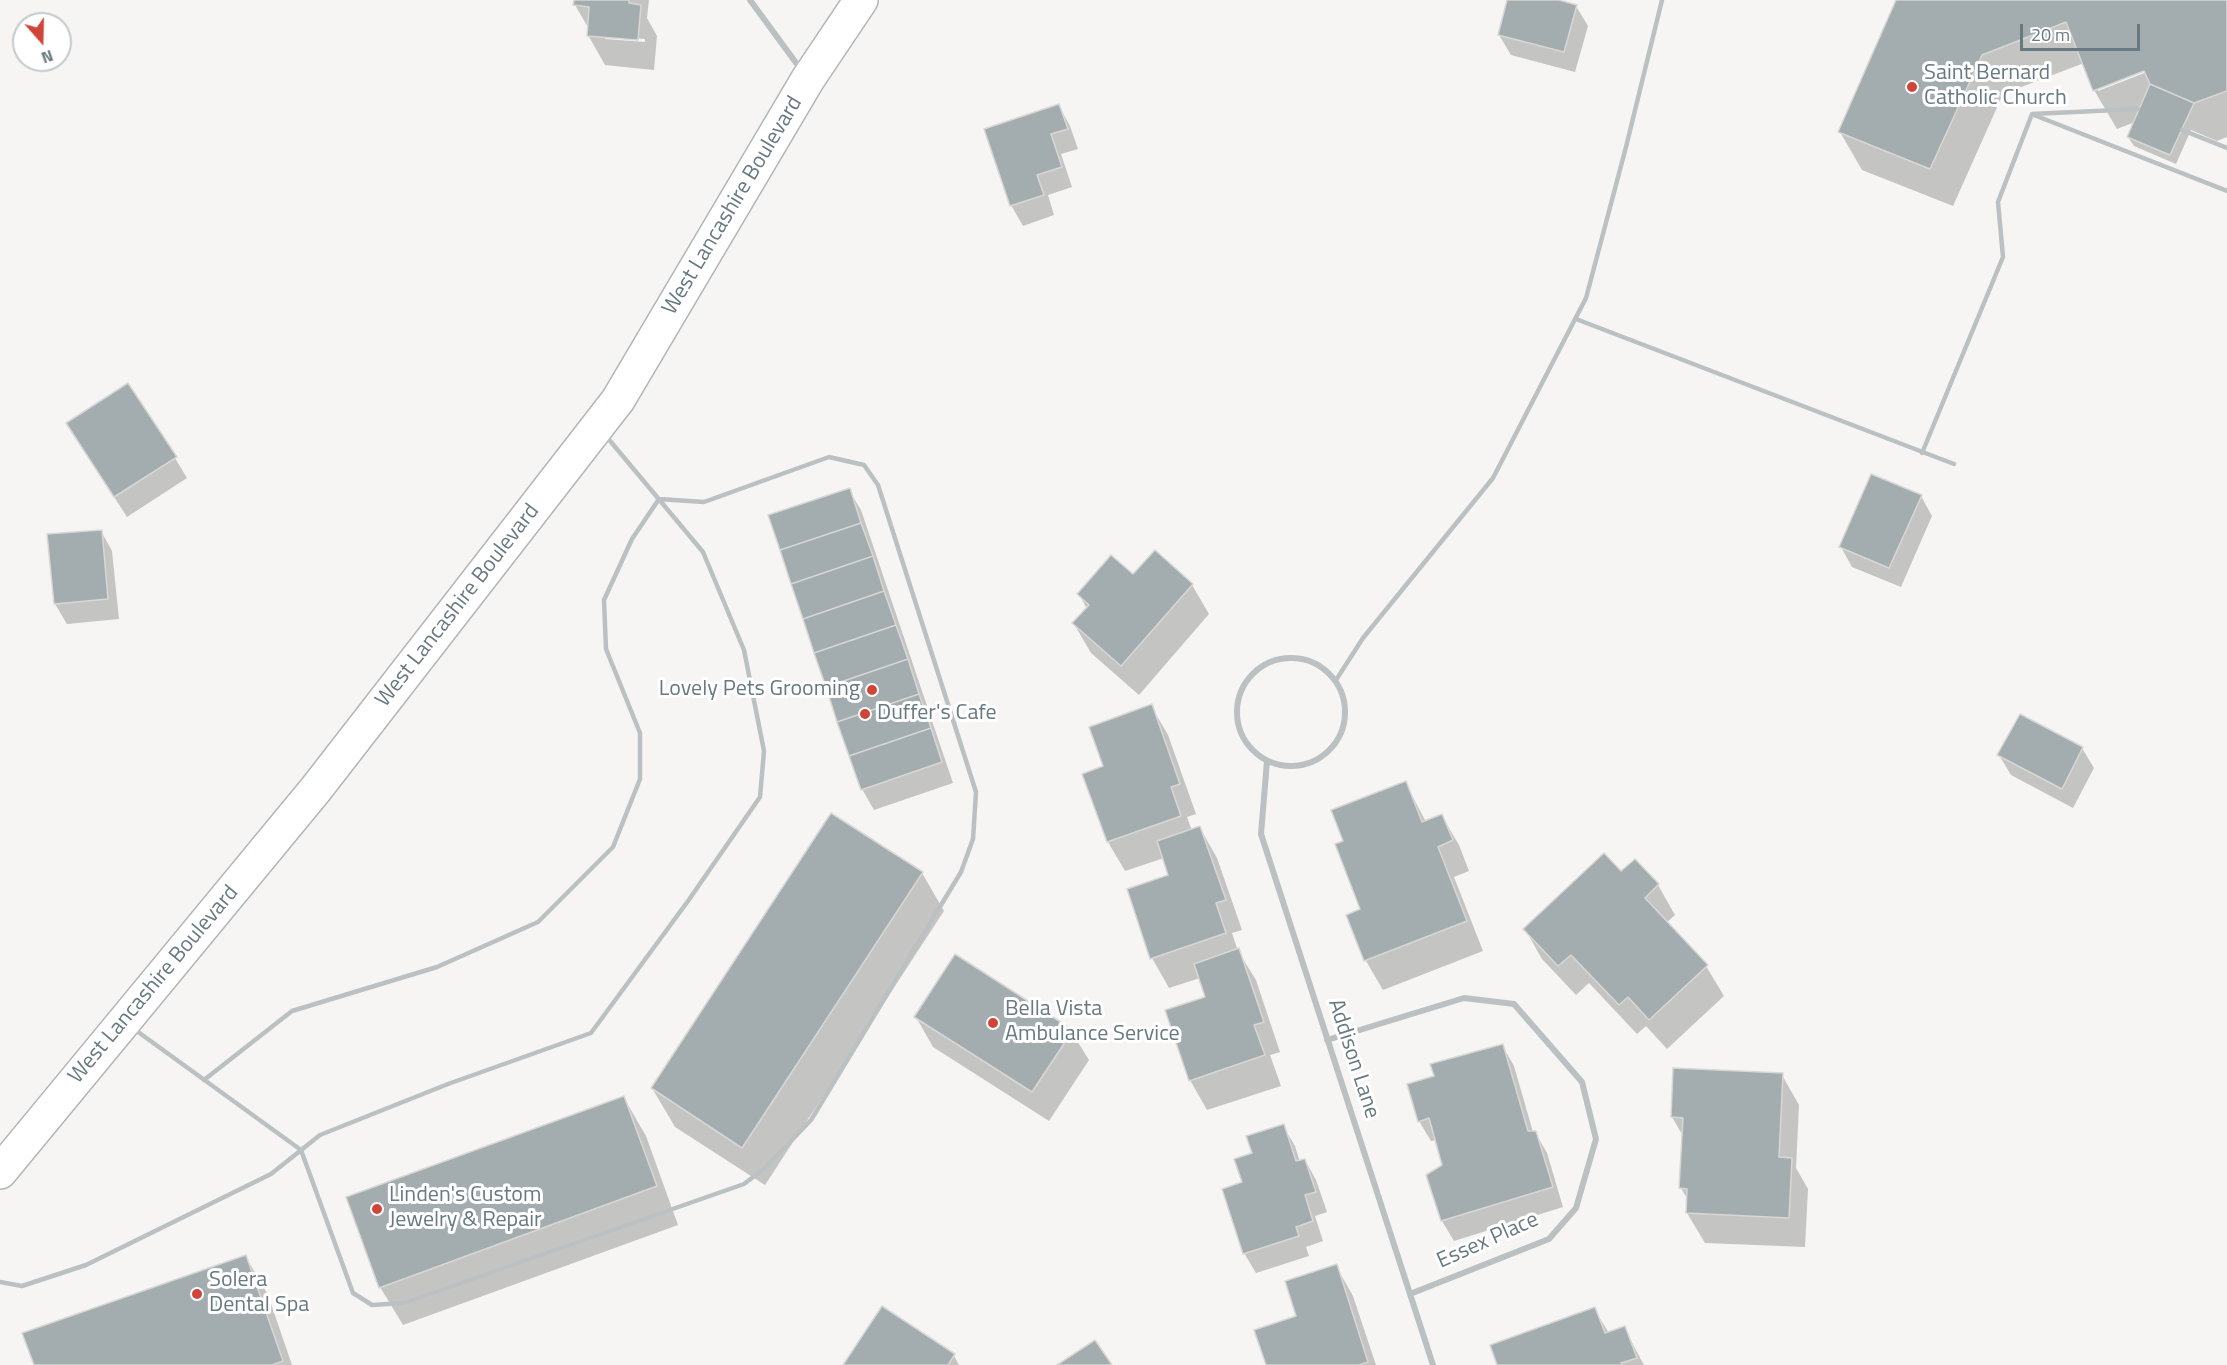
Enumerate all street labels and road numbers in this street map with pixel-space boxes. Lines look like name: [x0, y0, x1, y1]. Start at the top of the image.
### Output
street label: West Lancashire Boulevard: [657, 92, 809, 320]
street label: West Lancashire Boulevard: [371, 499, 545, 713]
street label: West Lancashire Boulevard: [63, 881, 245, 1089]
street label: Addison Lane: [1321, 996, 1385, 1122]
street label: Essex Place: [1433, 1207, 1543, 1275]

